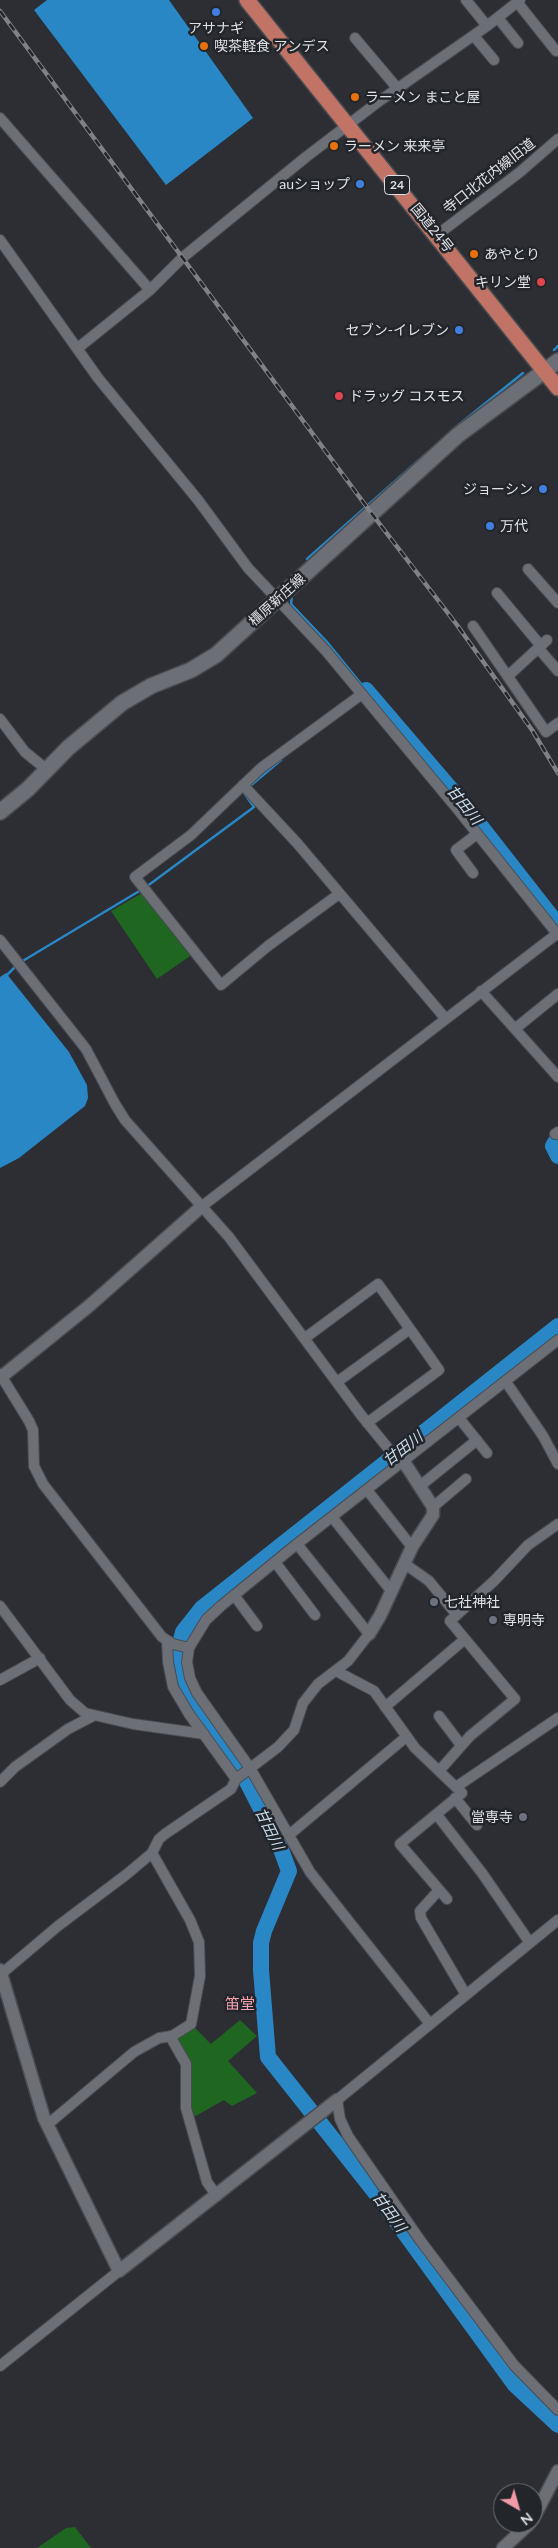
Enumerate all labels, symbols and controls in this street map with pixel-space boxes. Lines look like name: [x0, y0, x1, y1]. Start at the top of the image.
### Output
marker: アサナギ: [210, 6, 222, 18]
place label: アサナギ: [188, 20, 244, 36]
place label: 喫茶軽食 アンデス: [214, 38, 330, 54]
marker: 喫茶軽食 アンデス: [198, 40, 210, 52]
place label: ラーメン まこと屋: [365, 89, 481, 105]
marker: ラーメン まこと屋: [349, 91, 361, 103]
street label: 寺口北花内線旧道: [440, 135, 538, 217]
place label: ラーメン 来来亭: [344, 138, 446, 154]
marker: ラーメン 来来亭: [328, 140, 340, 152]
place label: auショップ: [279, 176, 350, 192]
road number: 24: [384, 176, 410, 194]
marker: auショップ: [354, 178, 366, 190]
street label: 国道24号: [407, 200, 457, 256]
place label: あやとり: [484, 246, 540, 262]
marker: あやとり: [468, 248, 480, 260]
place label: キリン堂: [475, 274, 531, 290]
marker: キリン堂: [535, 276, 547, 288]
place label: セブン-イレブン: [346, 322, 449, 338]
marker: セブン-イレブン: [453, 324, 465, 336]
place label: ドラッグ コスモス: [349, 388, 465, 404]
marker: ドラッグ コスモス: [333, 390, 345, 402]
place label: ジョーシン: [463, 481, 533, 497]
marker: ジョーシン: [537, 483, 549, 495]
place label: 万代: [500, 518, 528, 534]
marker: 万代: [484, 520, 496, 532]
street label: 橿原新庄線: [245, 570, 309, 630]
water label: 甘田川: [443, 782, 485, 828]
water label: 甘田川: [380, 1428, 426, 1470]
place label: 七社神社: [444, 1594, 500, 1610]
marker: 七社神社: [428, 1596, 440, 1608]
place label: 専明寺: [503, 1612, 545, 1628]
marker: 専明寺: [487, 1614, 499, 1626]
water label: 甘田川: [251, 1805, 287, 1853]
place label: 當専寺: [471, 1809, 513, 1825]
marker: 當専寺: [517, 1811, 529, 1823]
district label: 笛堂: [225, 1995, 255, 2013]
water label: 甘田川: [368, 2189, 410, 2235]
north arrow: [493, 2483, 543, 2533]
text: N: [517, 2509, 536, 2529]

